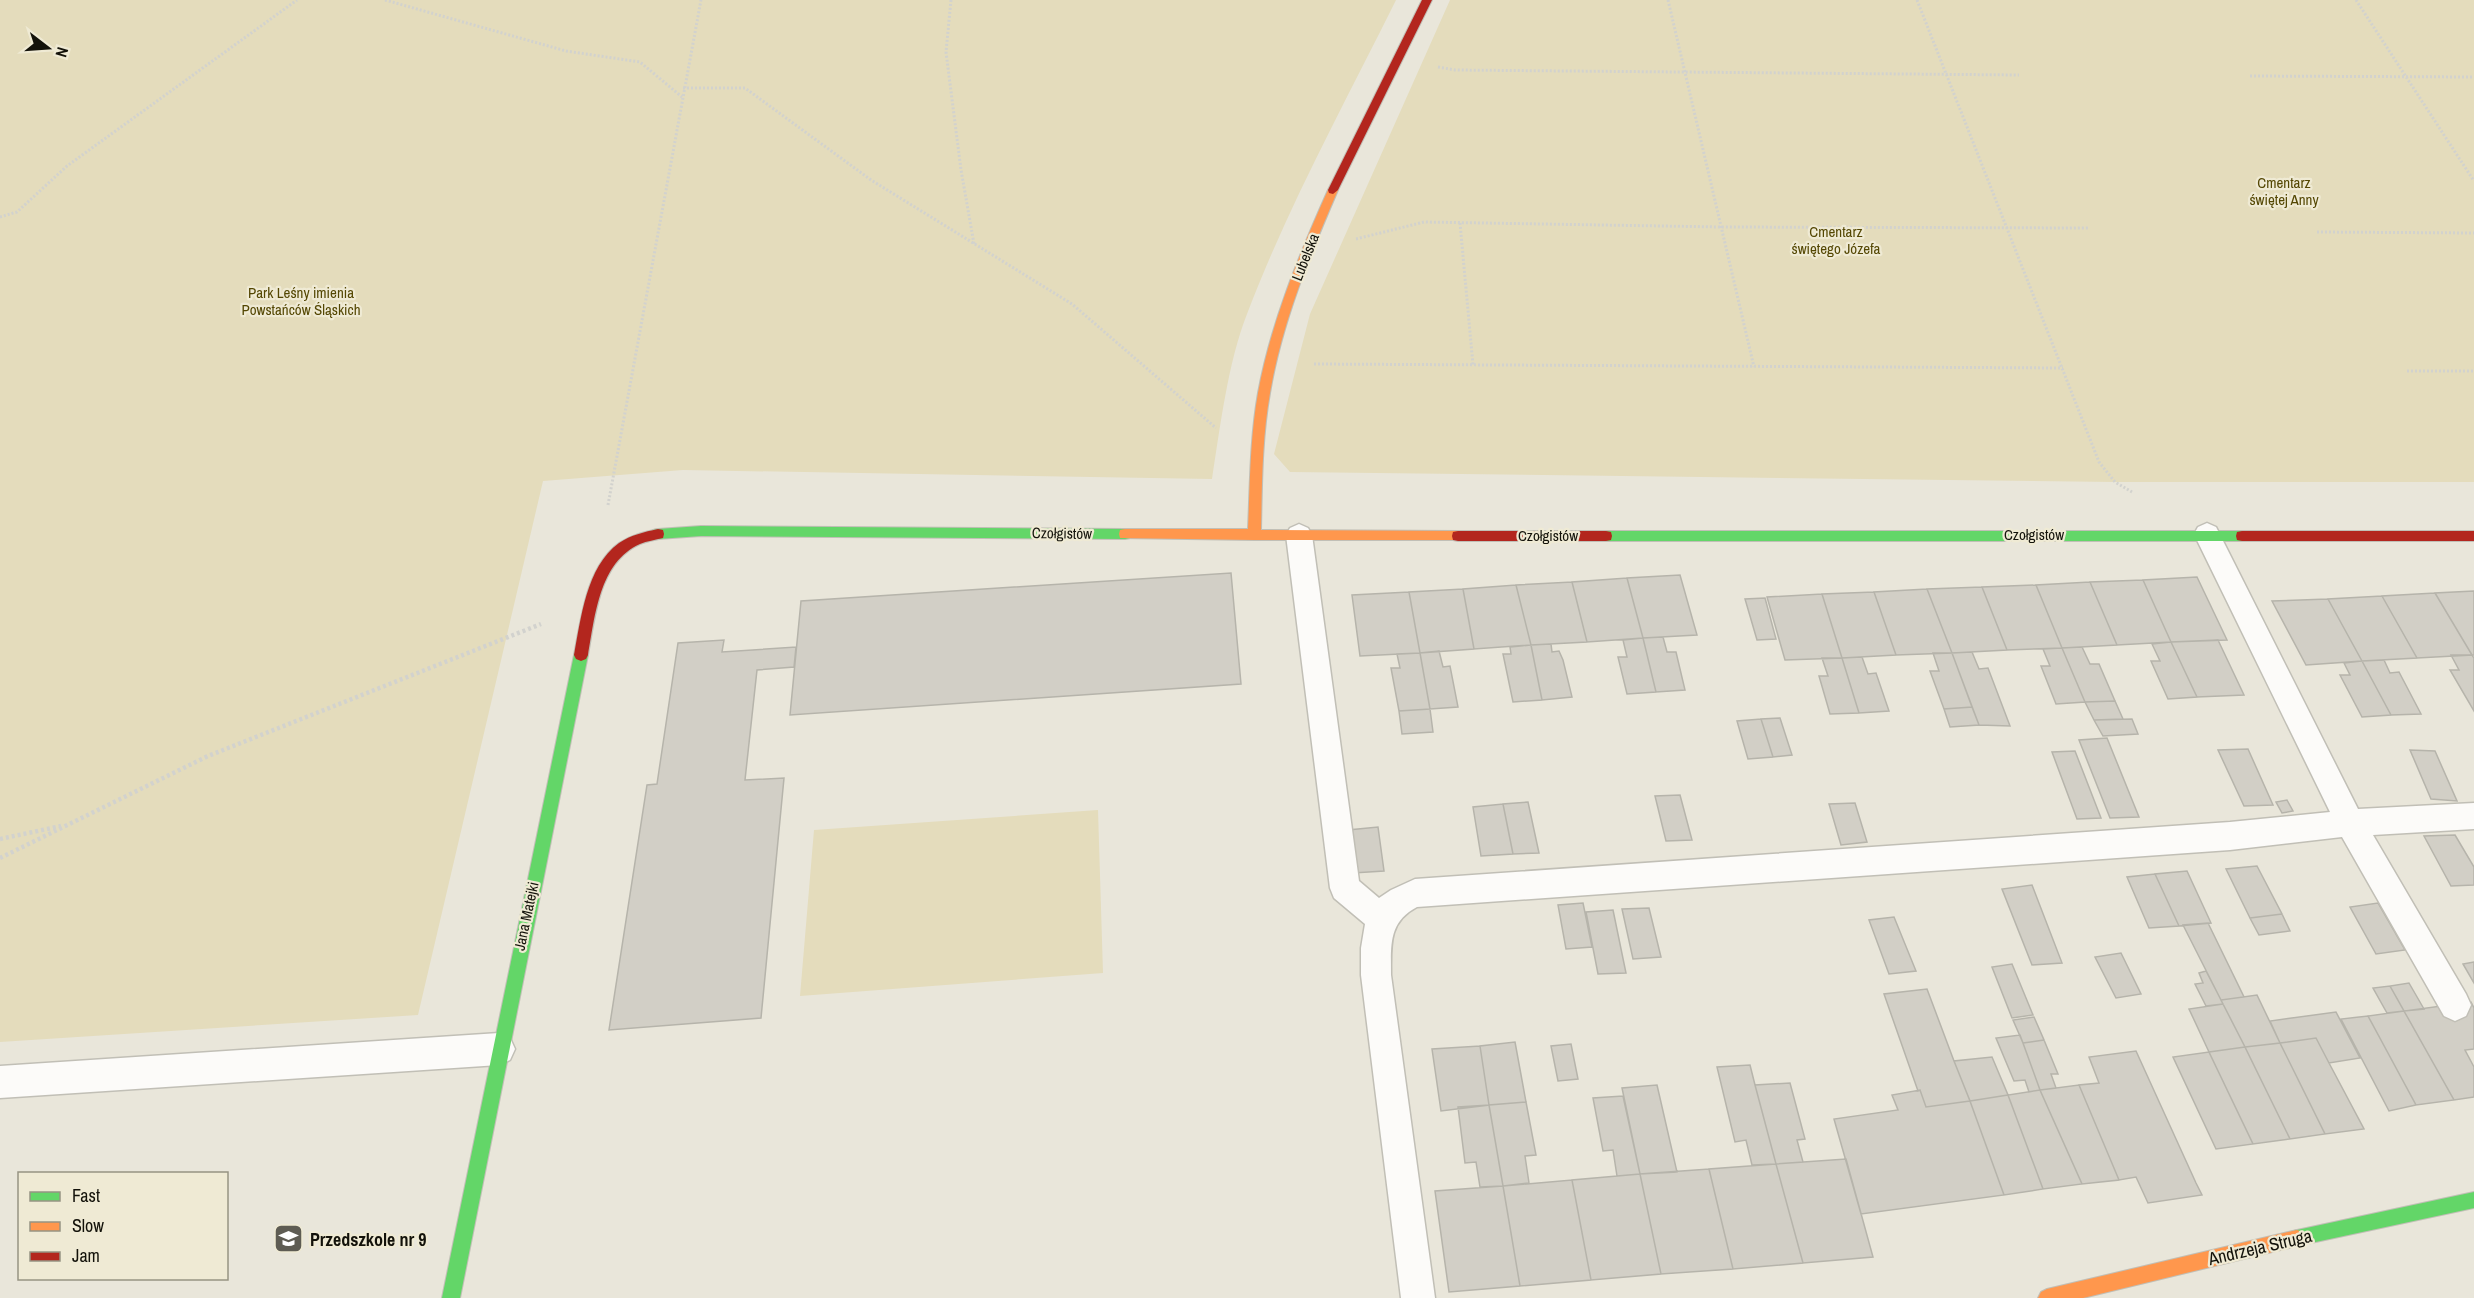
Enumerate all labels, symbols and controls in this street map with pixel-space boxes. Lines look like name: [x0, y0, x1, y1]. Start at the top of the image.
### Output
north arrow: [18, 18, 78, 78]
text: N: [50, 45, 74, 60]
park label: Cmentarz świętej Anny: [2249, 172, 2319, 210]
park label: Cmentarz świętego Józefa: [1792, 221, 1881, 259]
street label: Lubelska: [1286, 230, 1324, 284]
park label: Park Leśny imienia Powstańców Śląskich: [242, 282, 360, 320]
street label: Czołgistów: [1032, 522, 1092, 544]
street label: Czołgistów: [2004, 524, 2064, 545]
street label: Czołgistów: [1518, 525, 1578, 546]
street label: Jana Matejki: [508, 880, 544, 952]
legend: [18, 1172, 228, 1280]
text: Fast: [72, 1183, 100, 1208]
text: Slow: [72, 1213, 104, 1238]
school or university icon: Przedszkole nr 9: [273, 1223, 305, 1255]
street label: Andrzeja Struga: [2205, 1223, 2314, 1271]
place label: Przedszkole nr 9: [310, 1227, 427, 1252]
text: Jam: [72, 1243, 100, 1268]

